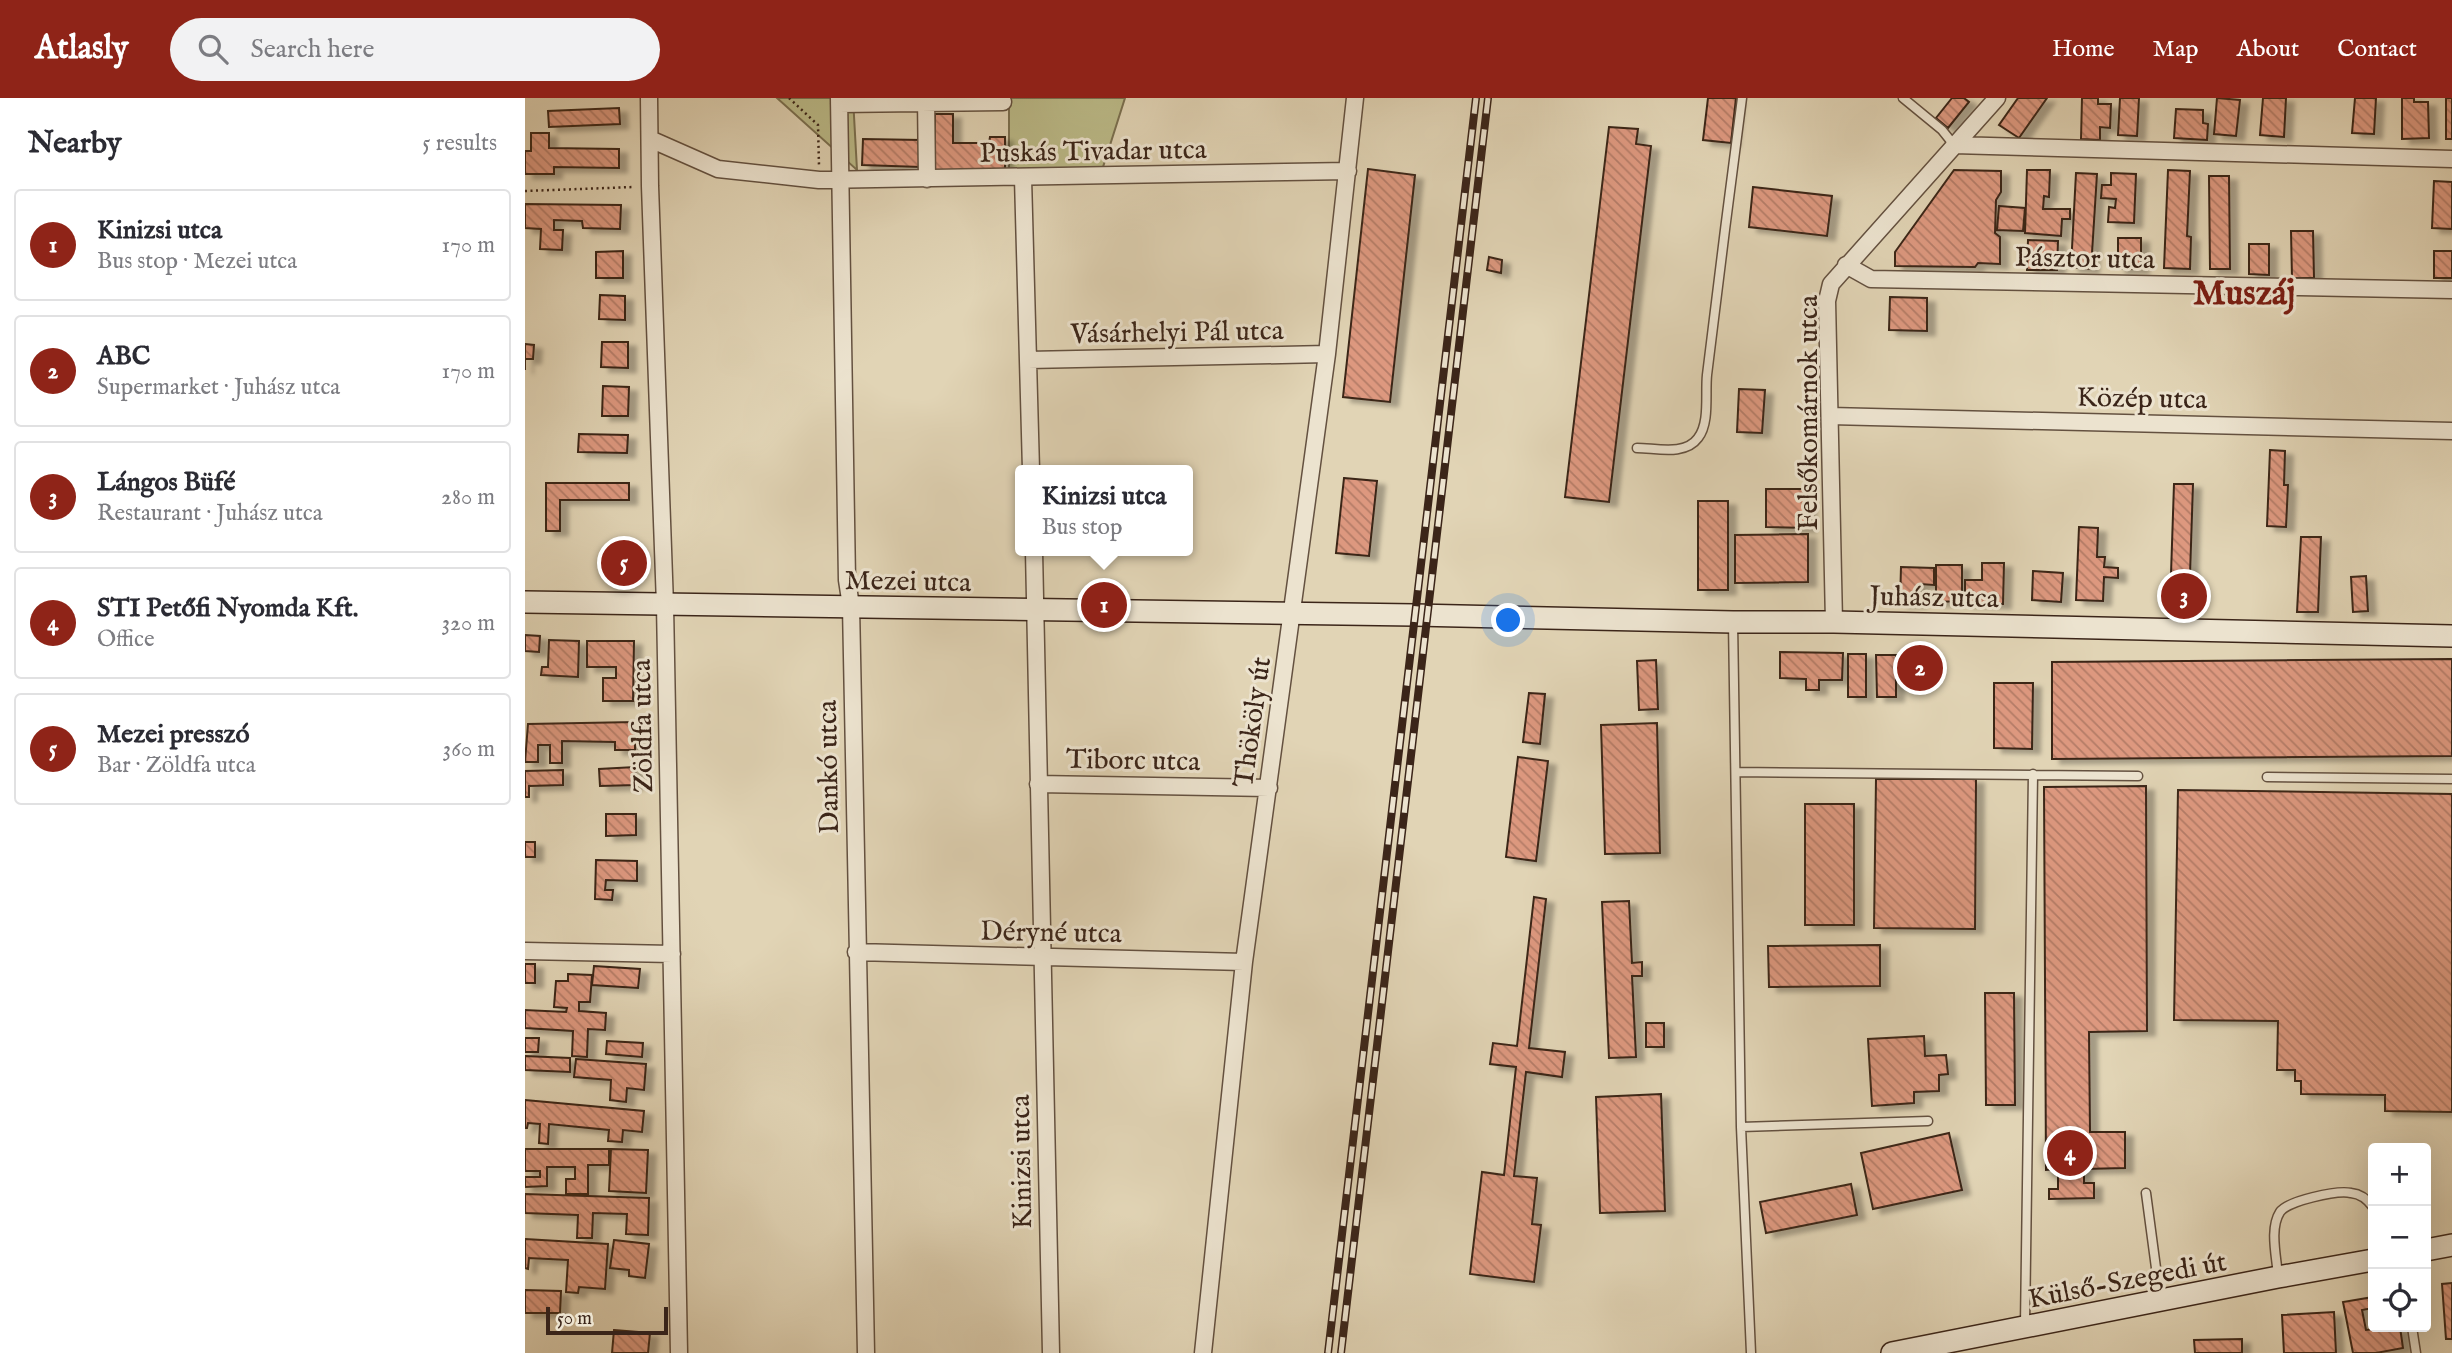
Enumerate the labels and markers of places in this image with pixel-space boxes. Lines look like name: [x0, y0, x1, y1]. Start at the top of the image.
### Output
pin: 5: [601, 537, 647, 589]
pin: 3: [2161, 570, 2207, 622]
pin: 1: [1081, 579, 1127, 631]
pin: 2: [1897, 642, 1943, 694]
pin: 4: [2047, 1127, 2093, 1179]

